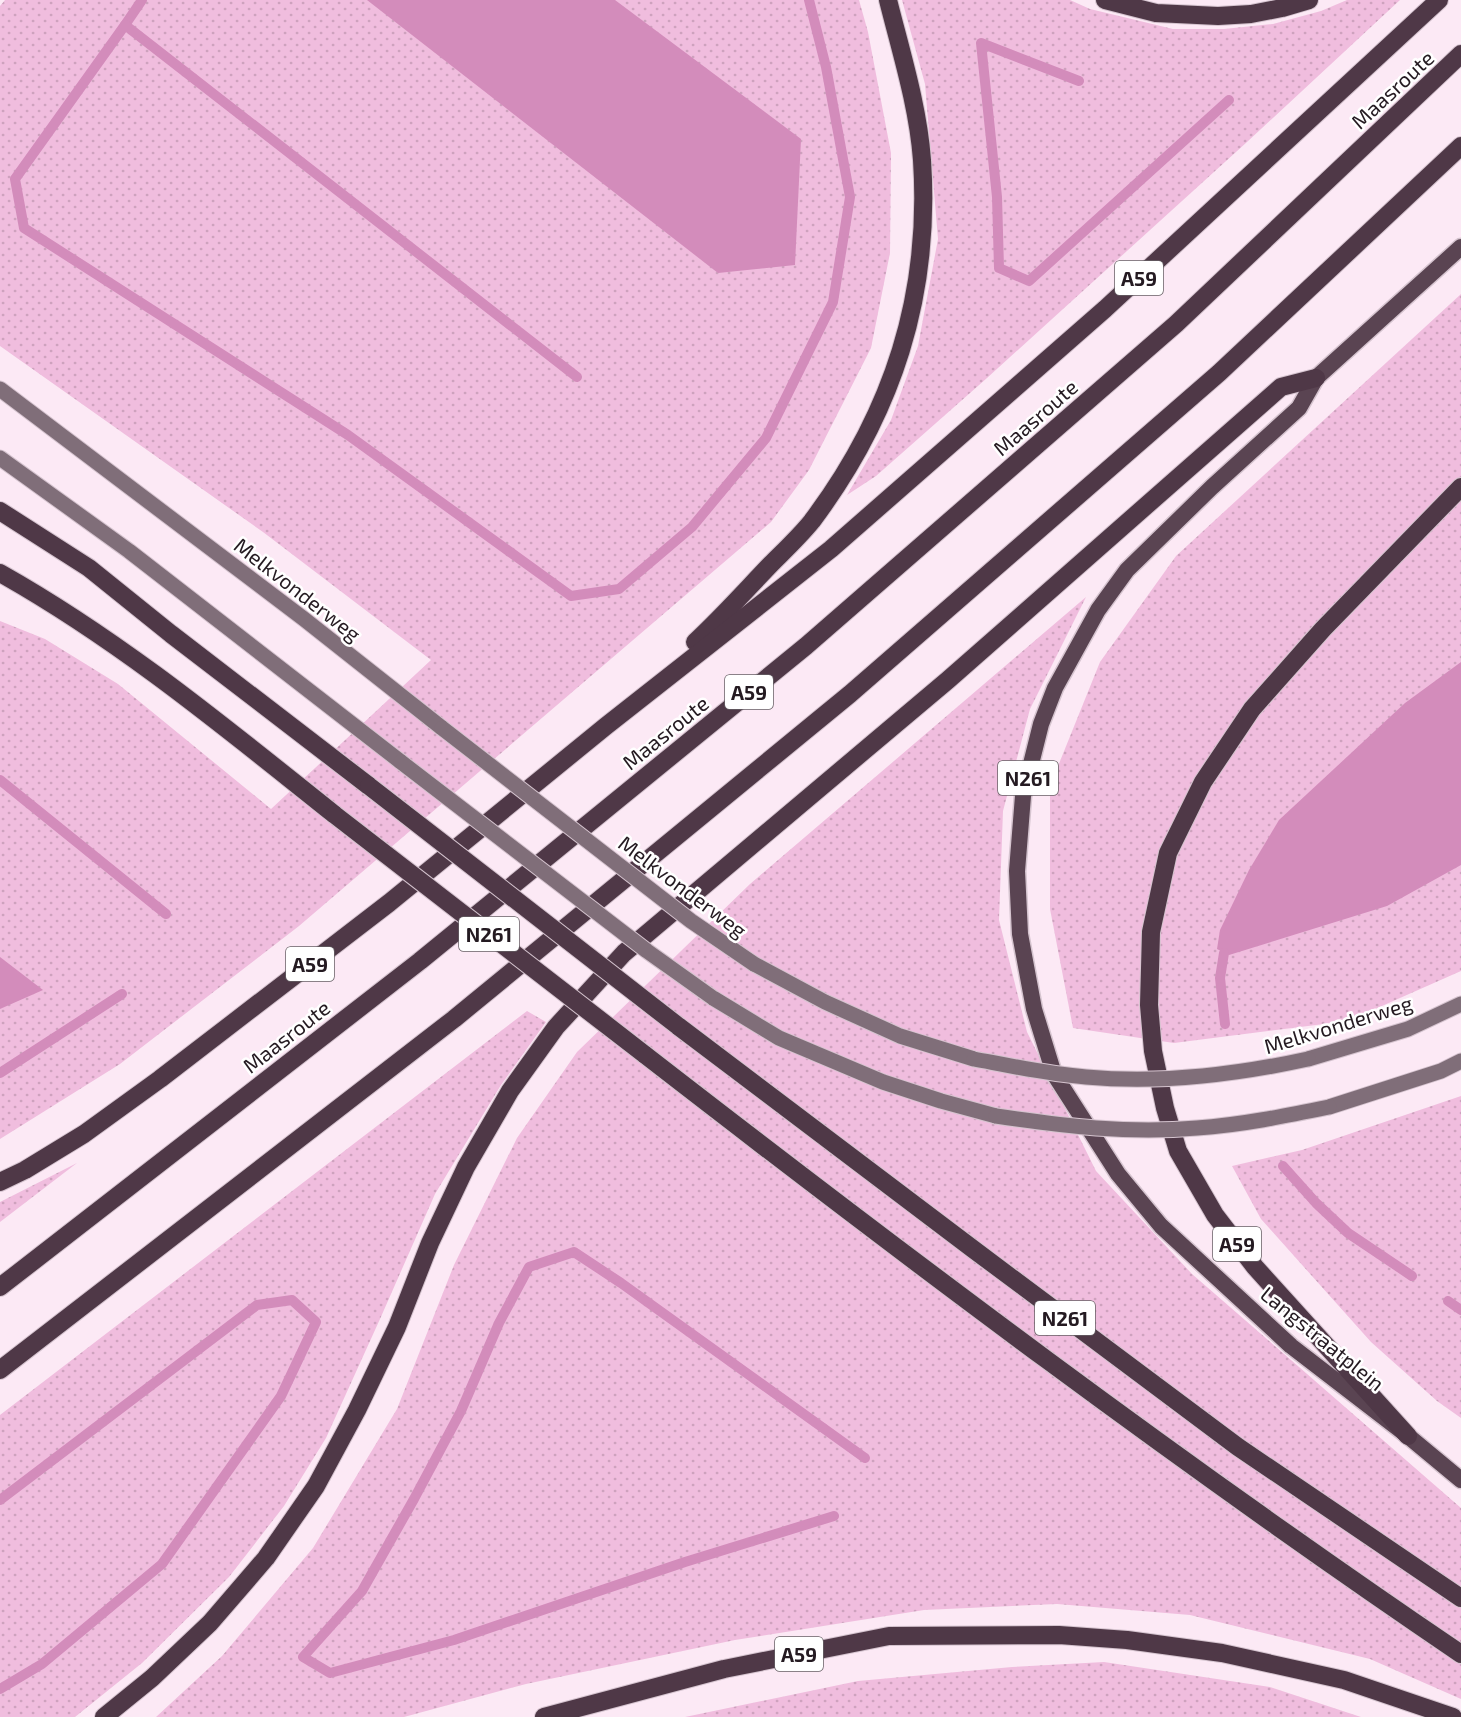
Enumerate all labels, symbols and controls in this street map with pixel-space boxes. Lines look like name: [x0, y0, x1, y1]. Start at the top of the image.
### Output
street label: Maasroute: [1346, 45, 1438, 133]
road number: A59: [1115, 261, 1163, 295]
street label: Maasroute: [988, 374, 1082, 460]
street label: Melkvonderweg: [230, 532, 366, 646]
road number: A59: [725, 675, 773, 709]
street label: Maasroute: [617, 690, 713, 774]
road number: N261: [998, 761, 1058, 795]
street label: Melkvonderweg: [614, 830, 752, 942]
road number: N261: [459, 917, 519, 951]
road number: A59: [286, 947, 334, 981]
street label: Melkvonderweg: [1261, 989, 1415, 1058]
street label: Maasroute: [238, 994, 334, 1078]
road number: A59: [1213, 1227, 1261, 1261]
street label: Langstraatplein: [1256, 1281, 1390, 1395]
road number: N261: [1035, 1301, 1095, 1335]
road number: A59: [775, 1637, 823, 1671]

